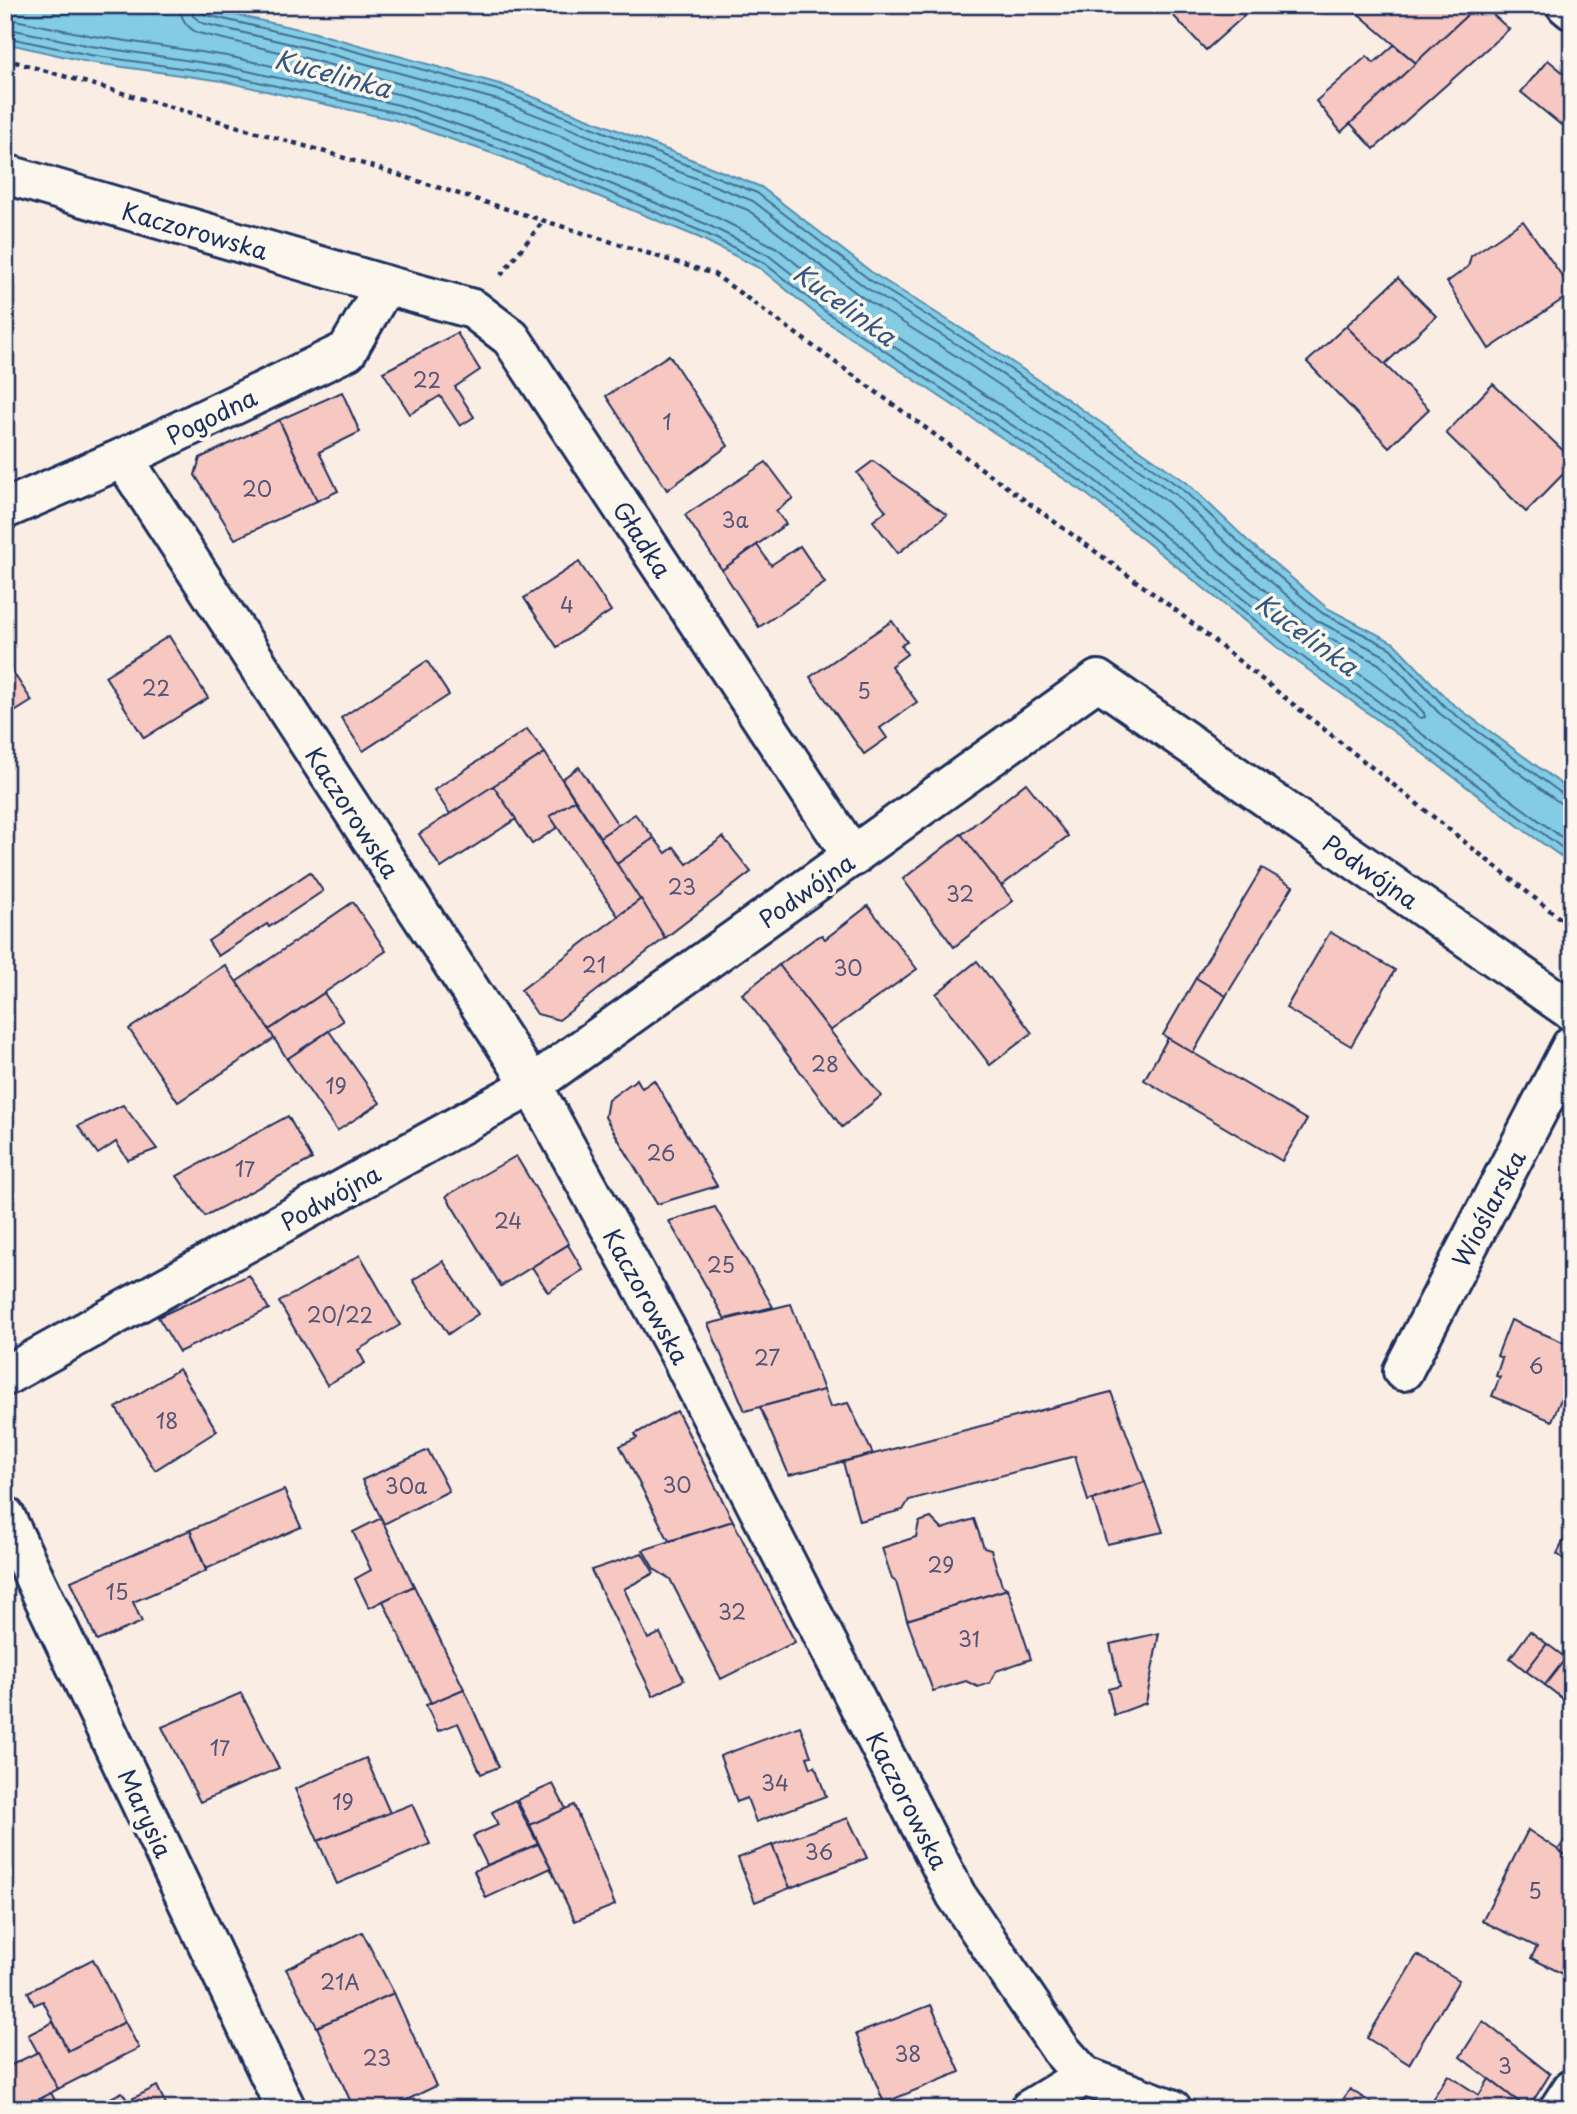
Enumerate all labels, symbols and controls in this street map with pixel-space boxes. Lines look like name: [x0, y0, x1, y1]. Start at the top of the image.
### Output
water label: Kucelinka: [270, 39, 396, 107]
street label: Kaczorowska: [118, 192, 272, 268]
water label: Kucelinka: [785, 253, 905, 355]
house number: 22: [413, 363, 441, 395]
street label: Pogodna: [159, 378, 263, 454]
house number: 1: [662, 405, 672, 437]
house number: 20: [242, 472, 272, 504]
street label: Gładka: [605, 494, 681, 584]
house number: 3a: [722, 503, 748, 535]
water label: Kucelinka: [1247, 583, 1367, 685]
house number: 4: [560, 588, 574, 620]
house number: 22: [142, 671, 170, 703]
house number: 5: [857, 674, 871, 706]
street label: Kaczorowska: [297, 739, 409, 885]
street label: Podwójna: [1316, 825, 1426, 917]
street label: Podwójna: [751, 844, 861, 936]
house number: 23: [668, 870, 696, 902]
house number: 32: [946, 877, 974, 909]
house number: 21: [582, 948, 606, 980]
house number: 30: [833, 951, 863, 983]
house number: 28: [811, 1047, 839, 1079]
house number: 19: [325, 1069, 347, 1101]
house number: 26: [647, 1136, 675, 1168]
street label: Wioślarska: [1442, 1143, 1534, 1273]
house number: 17: [235, 1152, 255, 1184]
street label: Podwójna: [273, 1155, 387, 1239]
house number: 24: [494, 1204, 522, 1236]
street label: Kaczorowska: [595, 1222, 699, 1371]
house number: 25: [707, 1248, 735, 1280]
house number: 20/22: [307, 1298, 373, 1330]
house number: 27: [754, 1341, 780, 1373]
house number: 6: [1529, 1349, 1543, 1381]
house number: 18: [156, 1404, 178, 1436]
house number: 30: [662, 1468, 692, 1500]
house number: 30a: [385, 1469, 427, 1501]
house number: 29: [928, 1548, 954, 1580]
house number: 15: [106, 1575, 128, 1607]
house number: 32: [718, 1595, 746, 1627]
house number: 31: [958, 1622, 980, 1654]
street label: Kaczorowska: [858, 1725, 958, 1875]
house number: 17: [210, 1731, 230, 1763]
street label: Marysia: [110, 1763, 182, 1864]
house number: 34: [761, 1766, 789, 1798]
house number: 19: [332, 1785, 354, 1817]
house number: 36: [805, 1835, 833, 1867]
house number: 5: [1528, 1874, 1542, 1906]
house number: 21A: [320, 1965, 360, 1997]
house number: 38: [895, 2037, 922, 2069]
house number: 23: [363, 2041, 391, 2073]
house number: 3: [1498, 2049, 1512, 2081]

